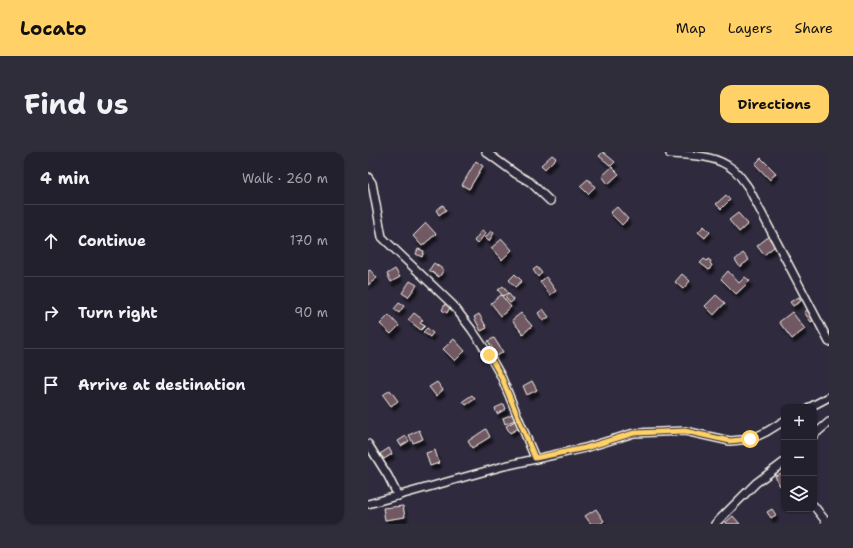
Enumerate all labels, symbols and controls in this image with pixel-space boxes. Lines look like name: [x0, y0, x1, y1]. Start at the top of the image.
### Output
text: Locato: [20, 16, 87, 41]
text: Map: [676, 19, 706, 37]
text: Layers: [728, 19, 772, 37]
text: Share: [794, 19, 833, 37]
text: Find us: [24, 85, 129, 123]
button: Directions: [720, 85, 829, 123]
text: 4 min: [40, 167, 90, 189]
text: Walk · 260 m: [242, 170, 328, 187]
icon: ahead: [40, 230, 62, 252]
text: Continue: [78, 231, 146, 251]
text: 170 m: [290, 232, 328, 249]
icon: right: [40, 302, 62, 324]
text: Turn right: [78, 303, 158, 323]
text: 90 m: [294, 304, 328, 321]
route end: [480, 346, 498, 364]
icon: arrive: [40, 374, 62, 396]
text: Arrive at destination: [78, 375, 246, 395]
map controls: [781, 404, 817, 512]
button: +: [781, 404, 817, 440]
route start: [741, 430, 759, 448]
button: −: [781, 440, 817, 476]
button: layers: [781, 476, 817, 512]

